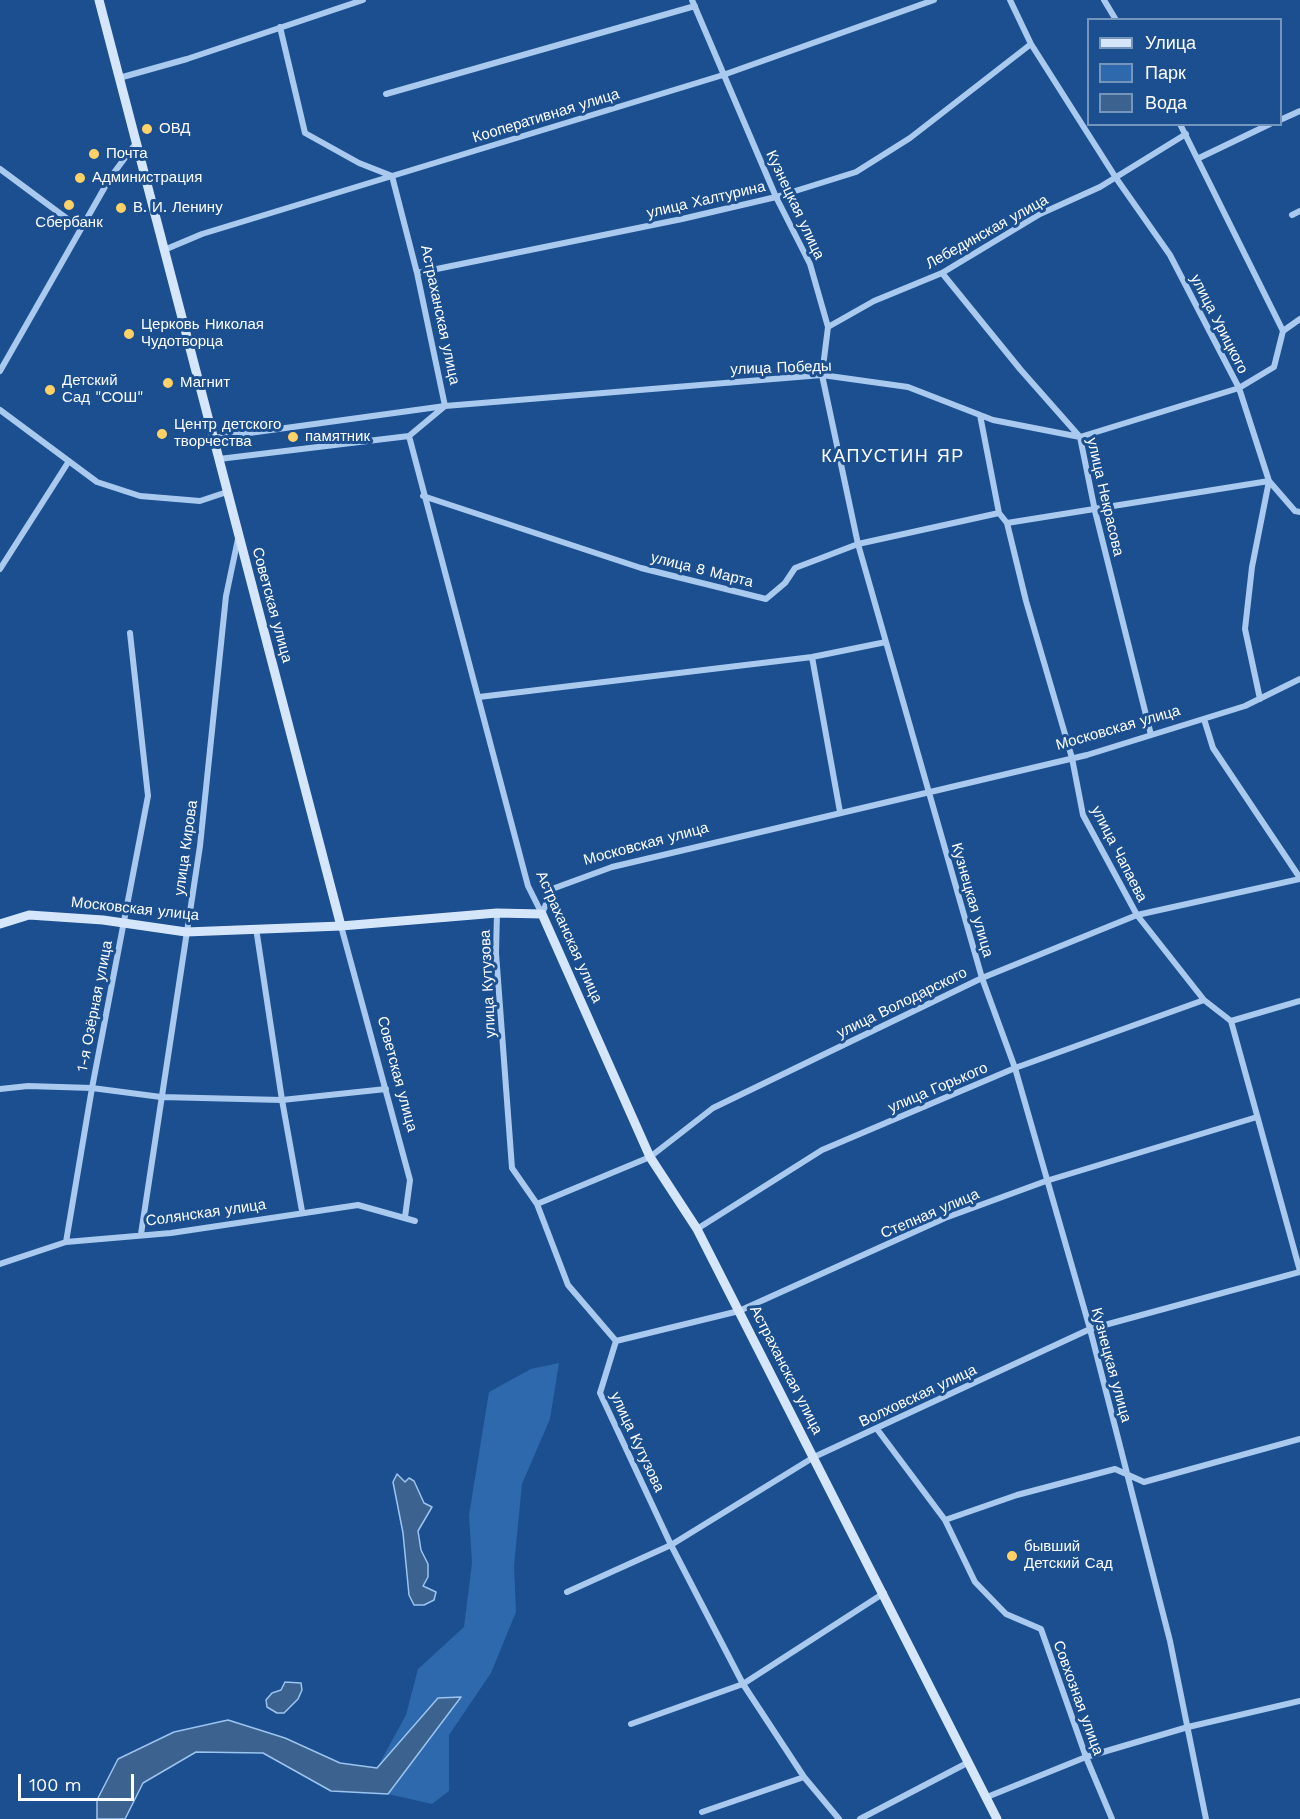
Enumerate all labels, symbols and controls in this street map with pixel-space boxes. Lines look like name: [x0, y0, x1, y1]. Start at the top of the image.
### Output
legend: [1087, 18, 1282, 126]
text: Улица: [1145, 32, 1196, 53]
text: Парк: [1145, 62, 1186, 83]
street label: Кооперативная улица: [470, 85, 622, 147]
text: Вода: [1145, 92, 1187, 113]
place label: ОВД: [159, 120, 191, 138]
marker: ОВД: [140, 122, 154, 136]
place label: Почта: [106, 145, 148, 163]
marker: Почта: [87, 147, 101, 161]
street label: Кузнецкая улица: [762, 148, 828, 262]
place label: Администрация: [92, 169, 202, 187]
marker: Администрация: [73, 171, 87, 185]
street label: улица Халтурина: [645, 178, 767, 222]
street label: Лебединская улица: [923, 191, 1051, 273]
marker: Сбербанк: [62, 198, 76, 212]
place label: В. И. Ленину: [133, 199, 223, 217]
marker: В. И. Ленину: [114, 201, 128, 215]
place label: Сбербанк: [35, 214, 103, 232]
street label: Астраханская улица: [416, 244, 464, 386]
street label: улица Урицкого: [1186, 271, 1252, 377]
place label: Церковь Николая Чудотворца: [141, 316, 264, 351]
marker: Церковь Николая Чудотворца: [122, 327, 136, 341]
street label: улица Победы: [730, 357, 832, 379]
place label: Детский Сад "СОШ": [62, 372, 143, 407]
place label: Магнит: [180, 374, 230, 392]
marker: Магнит: [161, 376, 175, 390]
marker: Детский Сад "СОШ": [43, 383, 57, 397]
place label: Центр детского творчества: [174, 416, 281, 451]
marker: Центр детского творчества: [155, 427, 169, 441]
place label: памятник: [305, 428, 370, 446]
marker: памятник: [286, 430, 300, 444]
street label: улица Некрасова: [1083, 436, 1127, 558]
district label: КАПУСТИН ЯР: [821, 446, 965, 468]
street label: Советская улица: [248, 545, 296, 665]
street label: улица 8 Марта: [649, 549, 755, 591]
street label: Московская улица: [1054, 702, 1182, 754]
street label: улица Кирова: [170, 799, 202, 897]
street label: улица Чапаева: [1087, 803, 1151, 905]
street label: Московская улица: [582, 819, 710, 869]
street label: Кузнецкая улица: [947, 841, 997, 959]
street label: Астраханская улица: [532, 868, 606, 1006]
street label: Московская улица: [70, 893, 200, 925]
street label: улица Кутузова: [476, 929, 500, 1039]
street label: 1-я Озёрная улица: [73, 939, 117, 1073]
street label: улица Володарского: [834, 964, 970, 1042]
street label: Советская улица: [373, 1014, 421, 1134]
street label: улица Горького: [885, 1059, 991, 1117]
street label: Степная улица: [878, 1185, 982, 1243]
street label: Солянская улица: [145, 1196, 267, 1230]
street label: Астраханская улица: [746, 1303, 826, 1437]
street label: Кузнецкая улица: [1087, 1306, 1135, 1424]
street label: Волховская улица: [856, 1361, 980, 1431]
street label: улица Кутузова: [606, 1389, 668, 1495]
place label: бывший Детский Сад: [1024, 1538, 1113, 1573]
marker: бывший Детский Сад: [1005, 1549, 1019, 1563]
street label: Совхозная улица: [1049, 1638, 1107, 1758]
scale bar: [21, 1762, 136, 1800]
text: 100 m: [29, 1774, 82, 1795]

